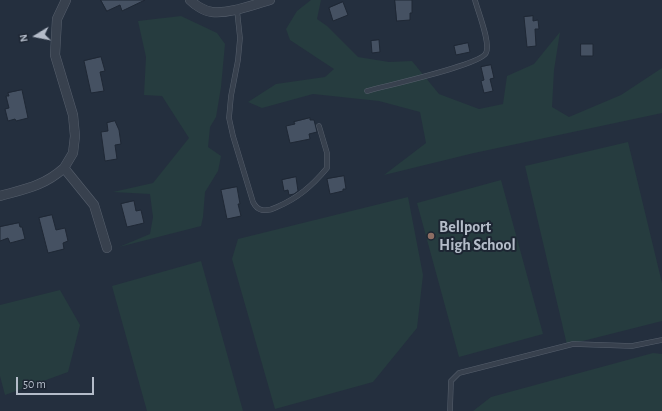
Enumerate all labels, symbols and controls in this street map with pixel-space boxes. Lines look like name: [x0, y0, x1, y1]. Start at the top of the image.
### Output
north arrow: [16, 16, 56, 56]
text: N: [18, 33, 30, 43]
place label: Bellport High School: [439, 217, 516, 255]
marker: Bellport High School: [426, 231, 436, 241]
scale bar: [18, 369, 96, 395]
text: 50 m: [23, 378, 46, 390]

